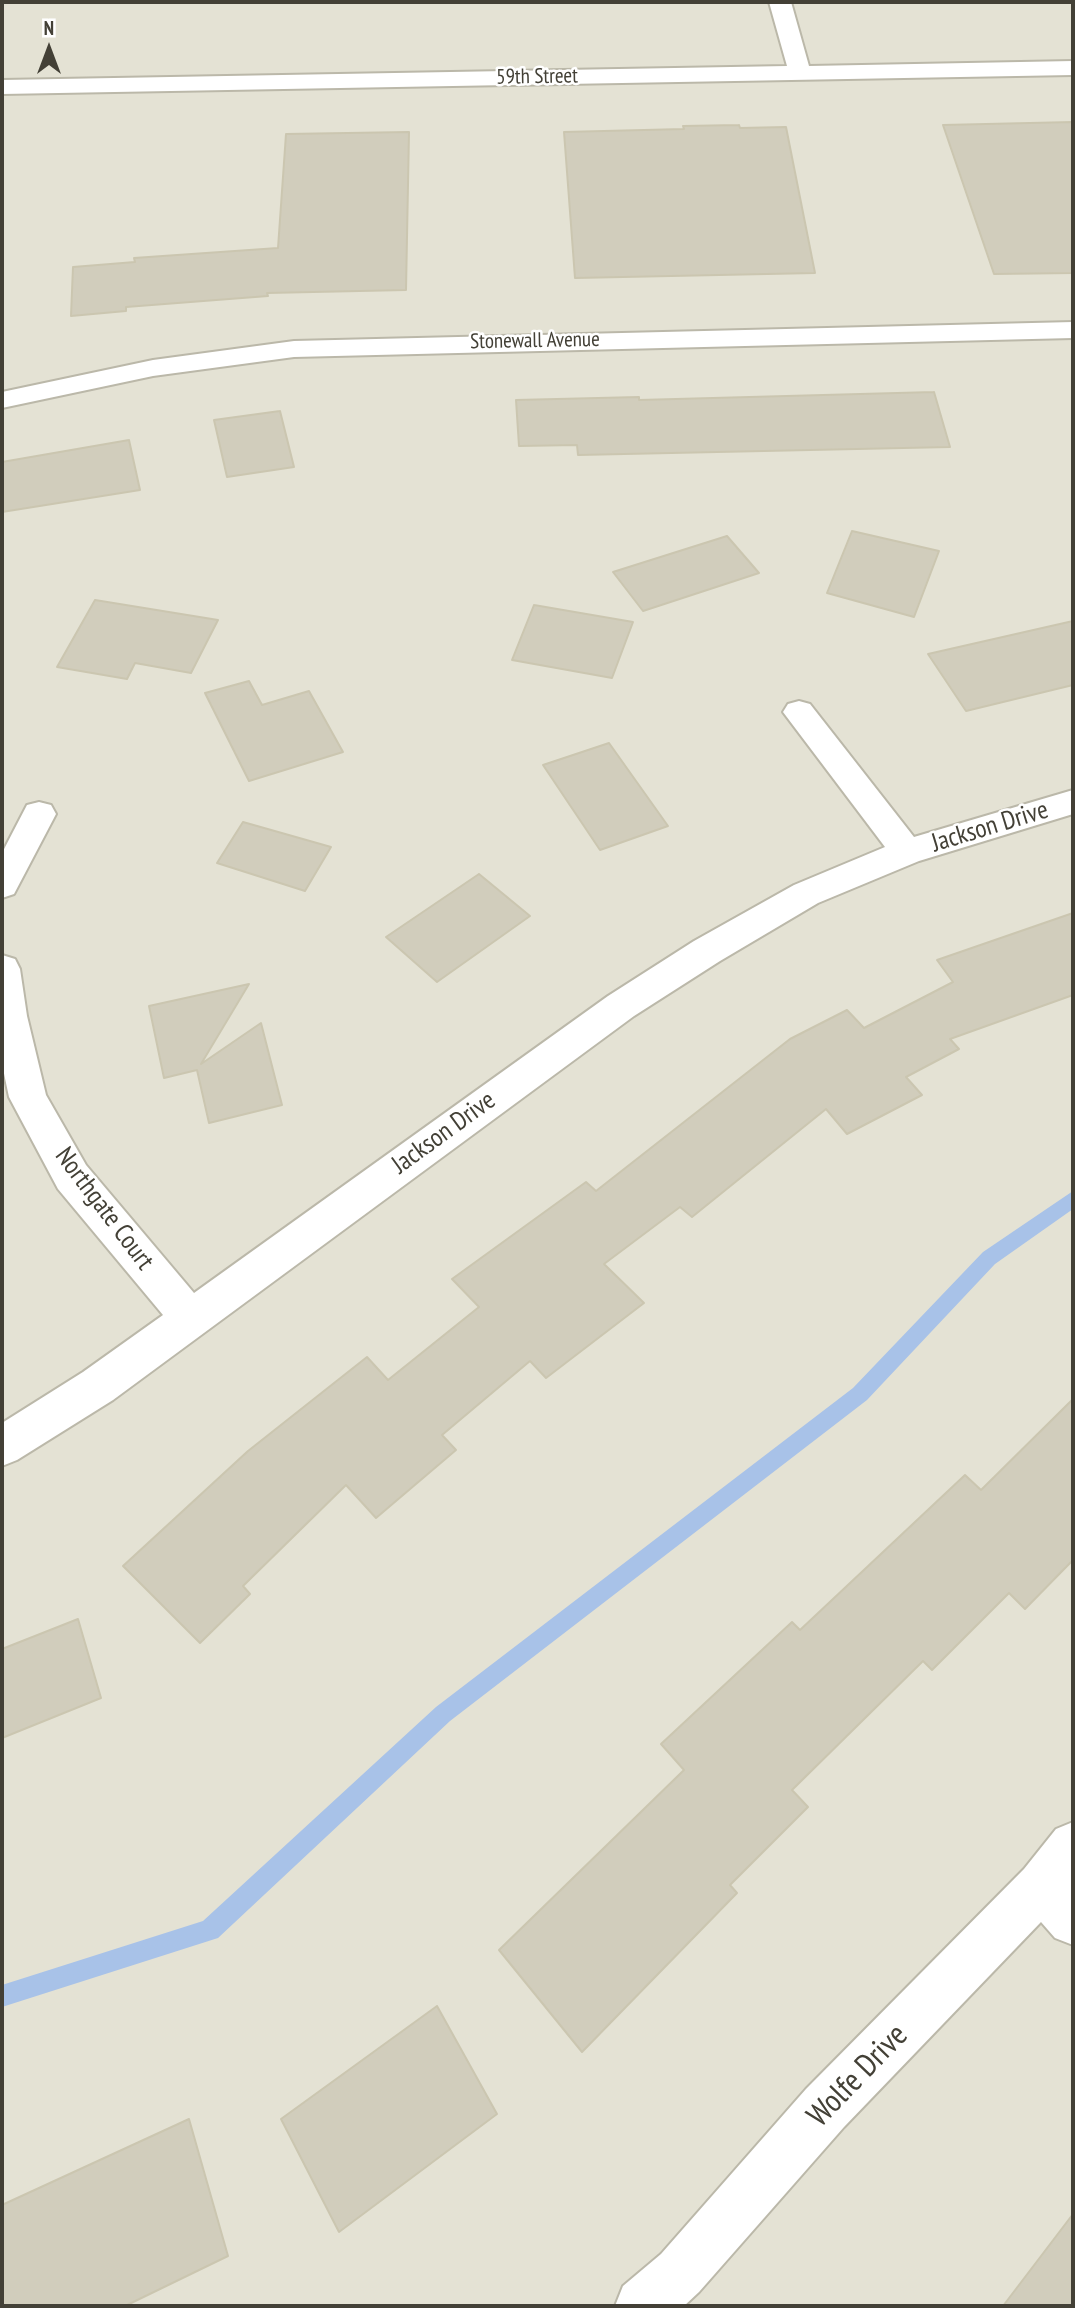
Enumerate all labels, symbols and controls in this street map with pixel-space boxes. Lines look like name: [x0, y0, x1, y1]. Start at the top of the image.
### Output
north arrow: [14, 14, 84, 84]
text: N: [44, 16, 54, 40]
street label: 59th Street: [496, 64, 578, 90]
street label: Stonewall Avenue: [470, 327, 600, 355]
street label: Jackson Drive: [928, 795, 1052, 859]
street label: Jackson Drive: [386, 1085, 502, 1181]
street label: Northgate Court: [48, 1142, 160, 1276]
street label: Wolfe Drive: [800, 2017, 916, 2135]

